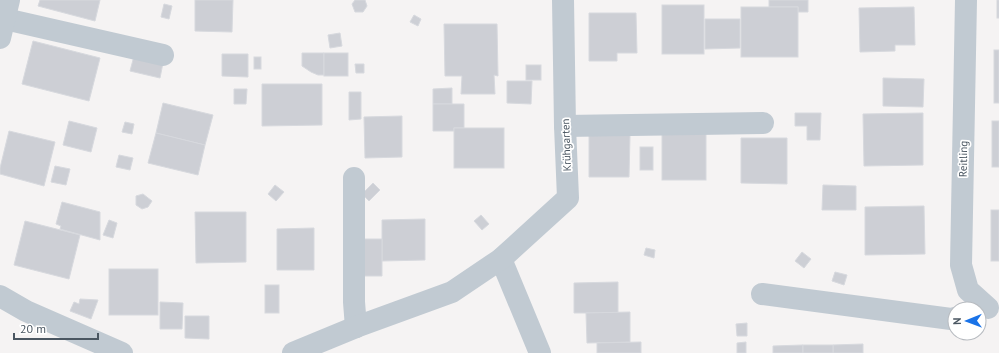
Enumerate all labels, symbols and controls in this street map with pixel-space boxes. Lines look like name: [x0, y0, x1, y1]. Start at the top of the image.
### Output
street label: Krühgarten: [558, 118, 574, 172]
street label: Reitling: [956, 141, 970, 177]
north arrow: [947, 301, 987, 341]
scale bar: [14, 315, 98, 341]
text: N: [950, 317, 964, 325]
text: 20 m: [20, 321, 46, 336]

